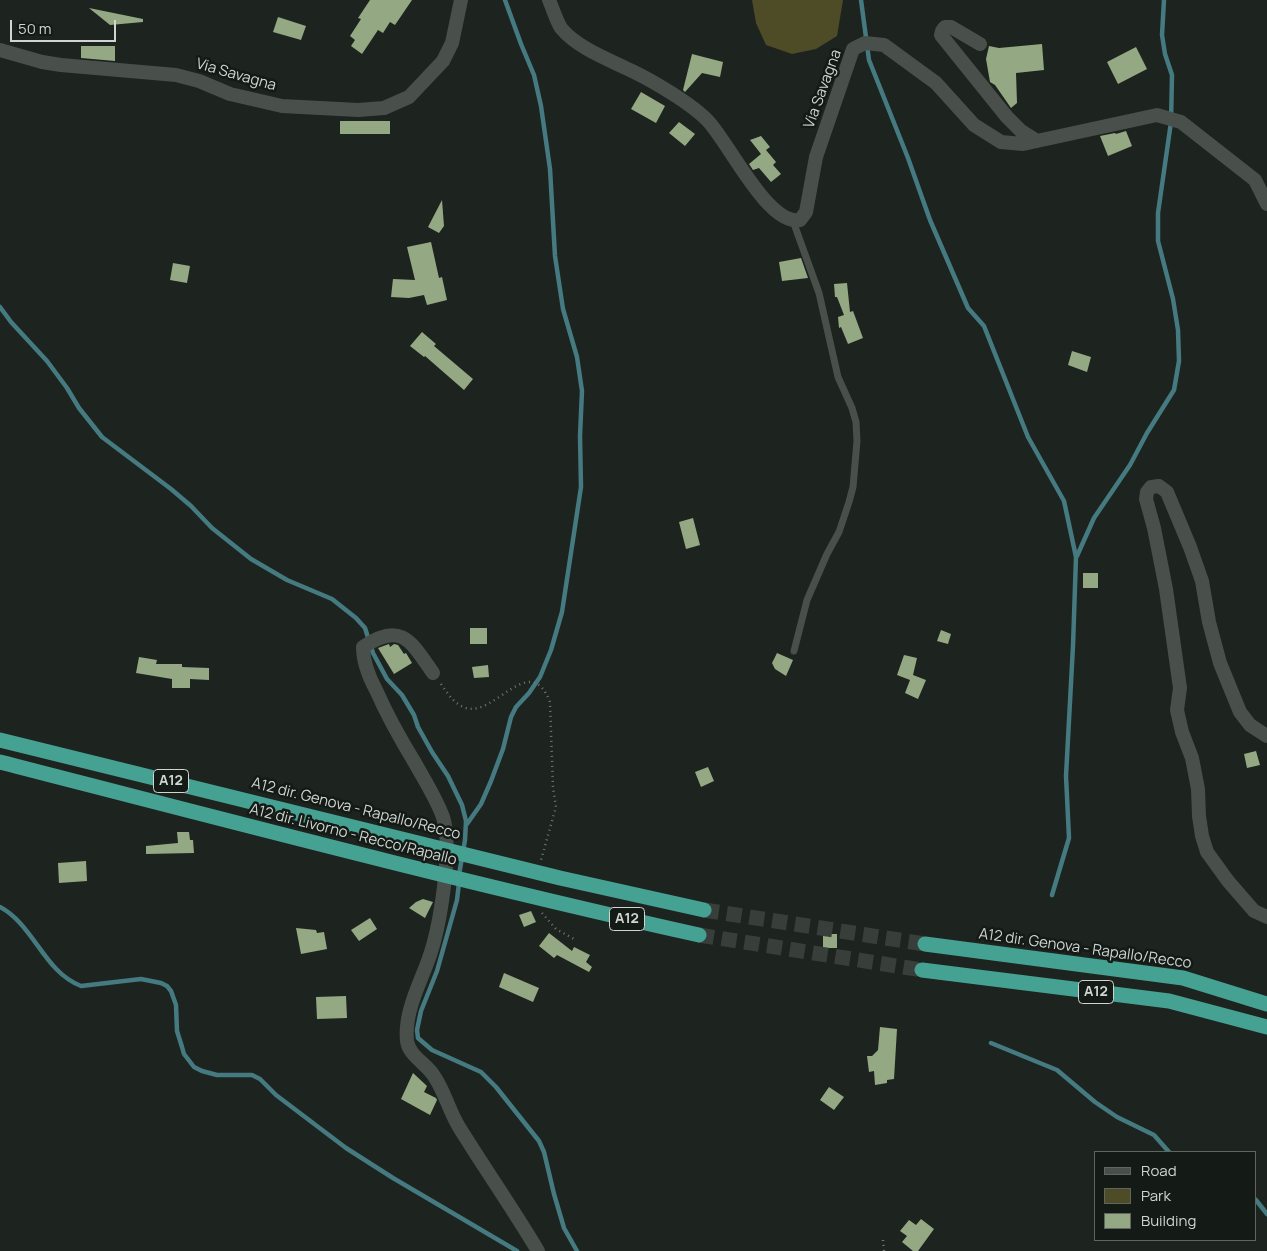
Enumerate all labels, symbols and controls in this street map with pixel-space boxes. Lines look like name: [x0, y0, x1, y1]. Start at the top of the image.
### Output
scale bar: [12, 10, 119, 42]
text: 50 m: [18, 18, 52, 39]
street label: Via Savagna: [800, 47, 846, 131]
street label: Via Savagna: [194, 55, 278, 95]
road number: A12: [154, 769, 188, 792]
street label: A12 dir. Genova - Rapallo/Recco: [250, 774, 462, 844]
street label: A12 dir. Livorno - Recco/Rapallo: [247, 800, 459, 870]
road number: A12: [610, 908, 644, 931]
street label: A12 dir. Genova - Rapallo/Recco: [977, 925, 1193, 973]
road number: A12: [1078, 980, 1114, 1004]
legend: [1094, 1151, 1257, 1241]
text: Road: [1141, 1160, 1177, 1181]
text: Park: [1141, 1185, 1171, 1206]
text: Building: [1141, 1210, 1196, 1231]

